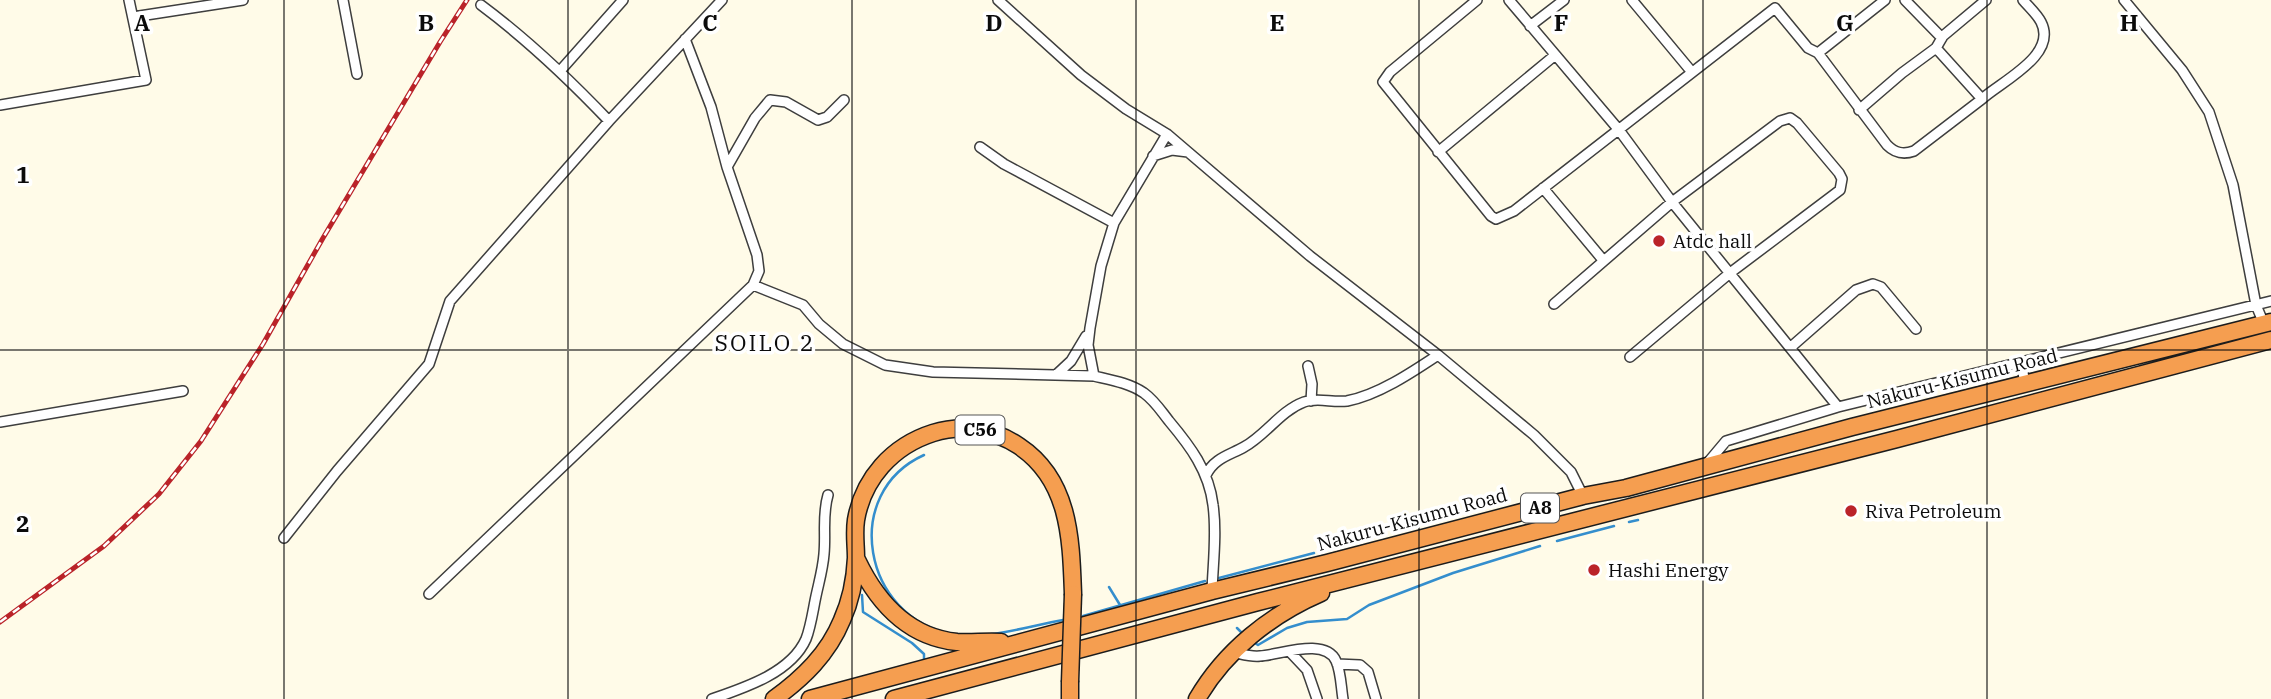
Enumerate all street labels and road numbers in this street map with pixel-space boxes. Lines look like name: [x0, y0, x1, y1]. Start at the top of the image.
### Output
street label: Nakuru-Kisumu Road: [1864, 343, 2060, 413]
road number: C56: [956, 416, 1004, 444]
street label: Nakuru-Kisumu Road: [1314, 482, 1510, 556]
road number: A8: [1521, 494, 1559, 522]

